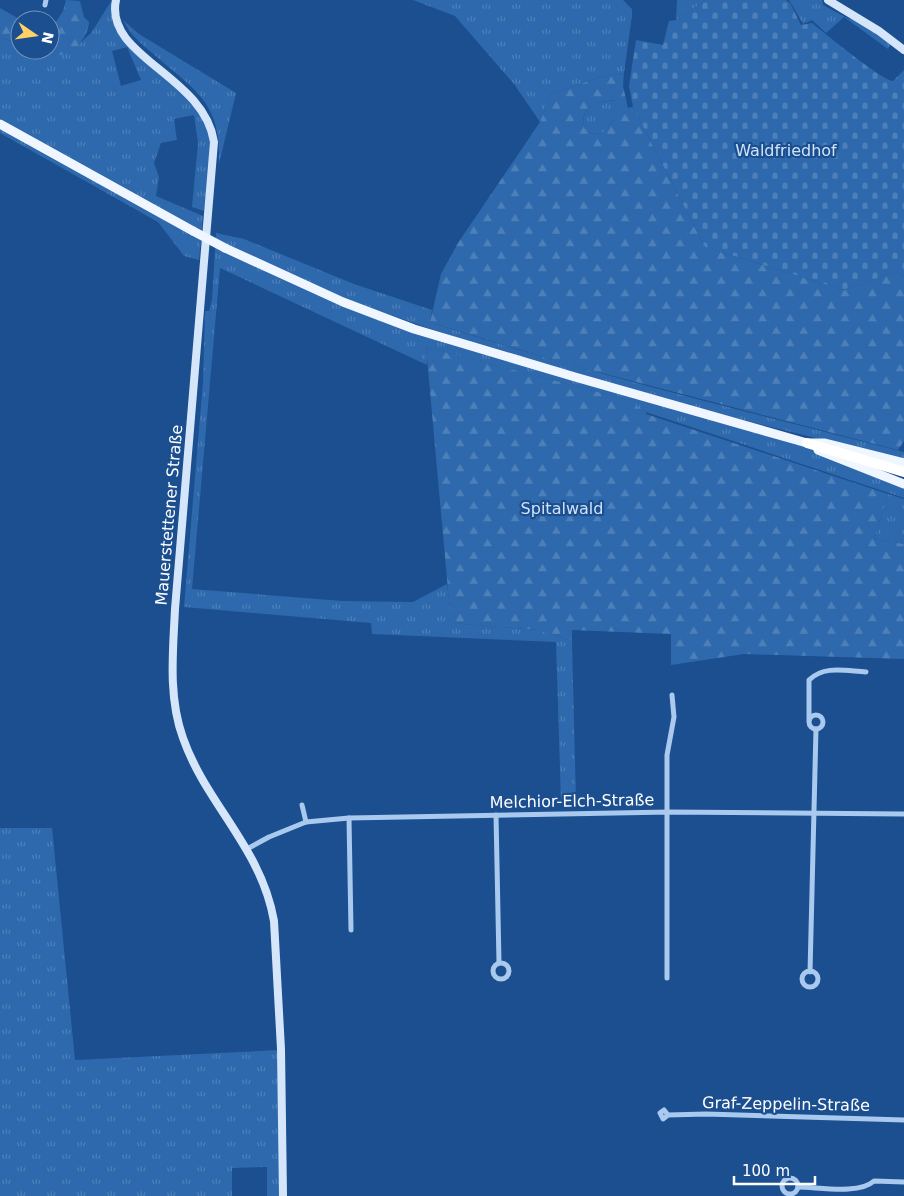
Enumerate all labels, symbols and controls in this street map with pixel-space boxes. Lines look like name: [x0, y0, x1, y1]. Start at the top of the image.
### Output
north arrow: [10, 10, 60, 60]
text: N: [39, 30, 57, 45]
park label: Waldfriedhof: [735, 141, 837, 160]
street label: Mauerstettener Straße: [152, 424, 186, 606]
park label: Spitalwald: [521, 499, 603, 518]
street label: Melchior-Elch-Straße: [490, 790, 654, 812]
street label: Graf-Zeppelin-Straße: [702, 1093, 870, 1115]
scale bar: [734, 1154, 815, 1186]
text: 100 m: [742, 1162, 790, 1180]

